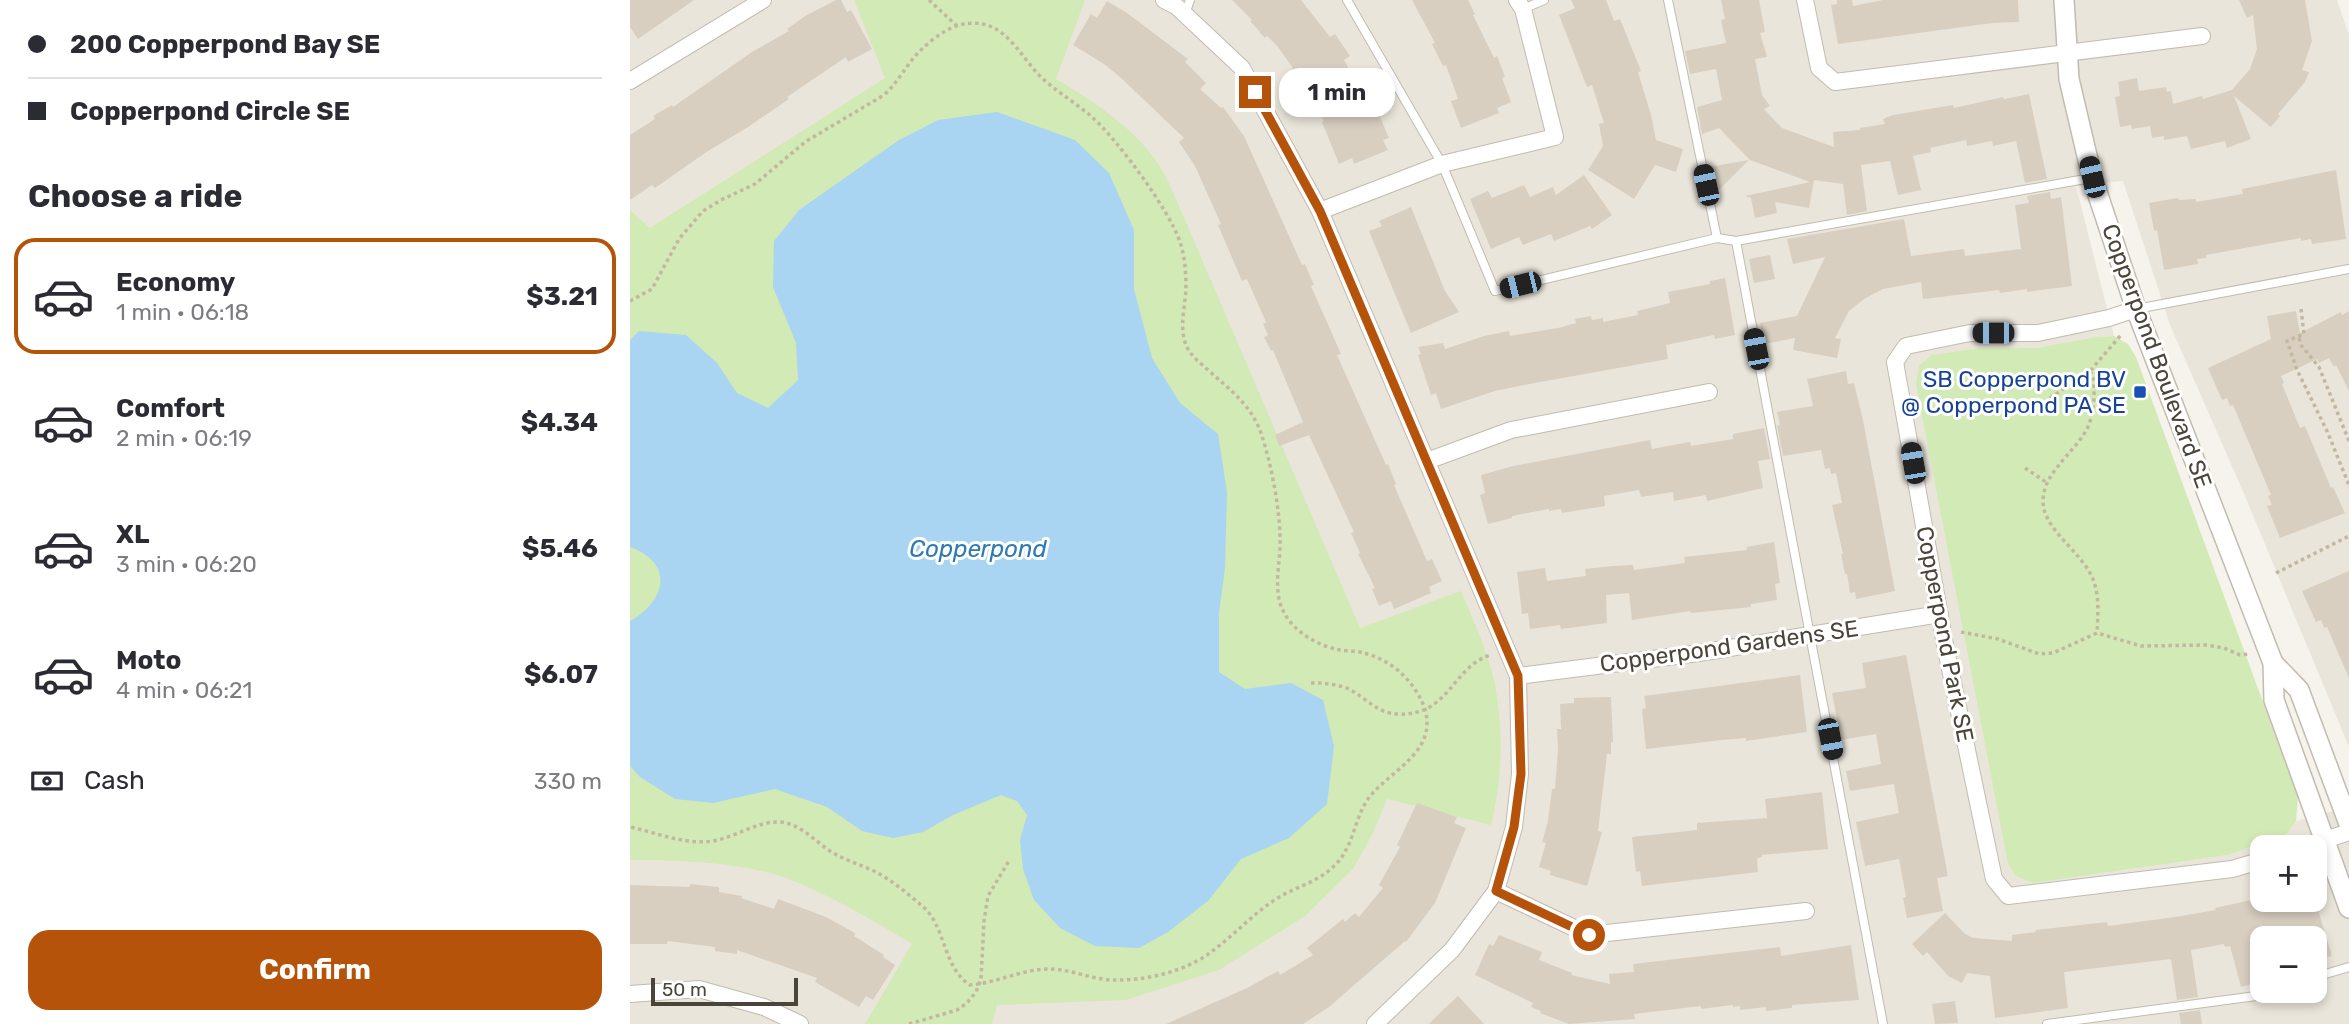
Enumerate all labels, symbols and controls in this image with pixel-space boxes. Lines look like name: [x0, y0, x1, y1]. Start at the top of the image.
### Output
text: 200 Copperpond Bay SE: [70, 29, 380, 60]
callout: 1 min: [1280, 68, 1395, 116]
route end: [1239, 76, 1271, 108]
text: 1 min: [1308, 78, 1366, 106]
text: Copperpond Circle SE: [70, 96, 350, 127]
car: [2078, 154, 2107, 200]
car: [1692, 162, 1721, 208]
text: Choose a ride: [28, 177, 242, 215]
street label: Copperpond Boulevard SE: [2096, 220, 2218, 492]
icon: car: [32, 265, 95, 328]
text: Economy: [116, 267, 235, 298]
car: [1498, 270, 1543, 300]
text: $3.21: [526, 281, 598, 312]
text: 1 min · 06:18: [116, 298, 249, 326]
car: [1973, 323, 2015, 344]
car: [1742, 326, 1771, 372]
place label: SB Copperpond BV @ Copperpond PA SE: [1901, 365, 2126, 419]
marker: SB Copperpond BV @ Copperpond PA SE: [2132, 384, 2148, 400]
icon: car: [32, 391, 95, 454]
text: Comfort: [116, 393, 225, 424]
text: $4.34: [521, 407, 598, 438]
text: 2 min · 06:19: [116, 424, 252, 452]
car: [1900, 440, 1927, 486]
icon: car: [32, 517, 95, 580]
text: XL: [116, 519, 149, 550]
street label: Copperpond Park SE: [1910, 524, 1980, 744]
text: $5.46: [522, 533, 598, 564]
water label: Copperpond: [909, 535, 1048, 563]
text: 3 min · 06:20: [116, 550, 257, 578]
street label: Copperpond Gardens SE: [1598, 614, 1860, 678]
icon: car: [32, 643, 95, 706]
text: Moto: [116, 645, 181, 676]
text: $6.07: [524, 659, 598, 690]
text: 4 min · 06:21: [116, 676, 252, 704]
car: [1816, 716, 1845, 762]
icon: cash: [28, 762, 66, 800]
text: Cash: [84, 765, 145, 796]
text: 330 m: [534, 767, 602, 795]
map controls: [2250, 835, 2327, 1003]
button: +: [2250, 835, 2327, 912]
route start: [1573, 919, 1605, 951]
button: −: [2250, 926, 2327, 1003]
button: Confirm: [28, 930, 602, 1010]
scale bar: [651, 975, 798, 1007]
text: 50 m: [662, 978, 707, 1001]

